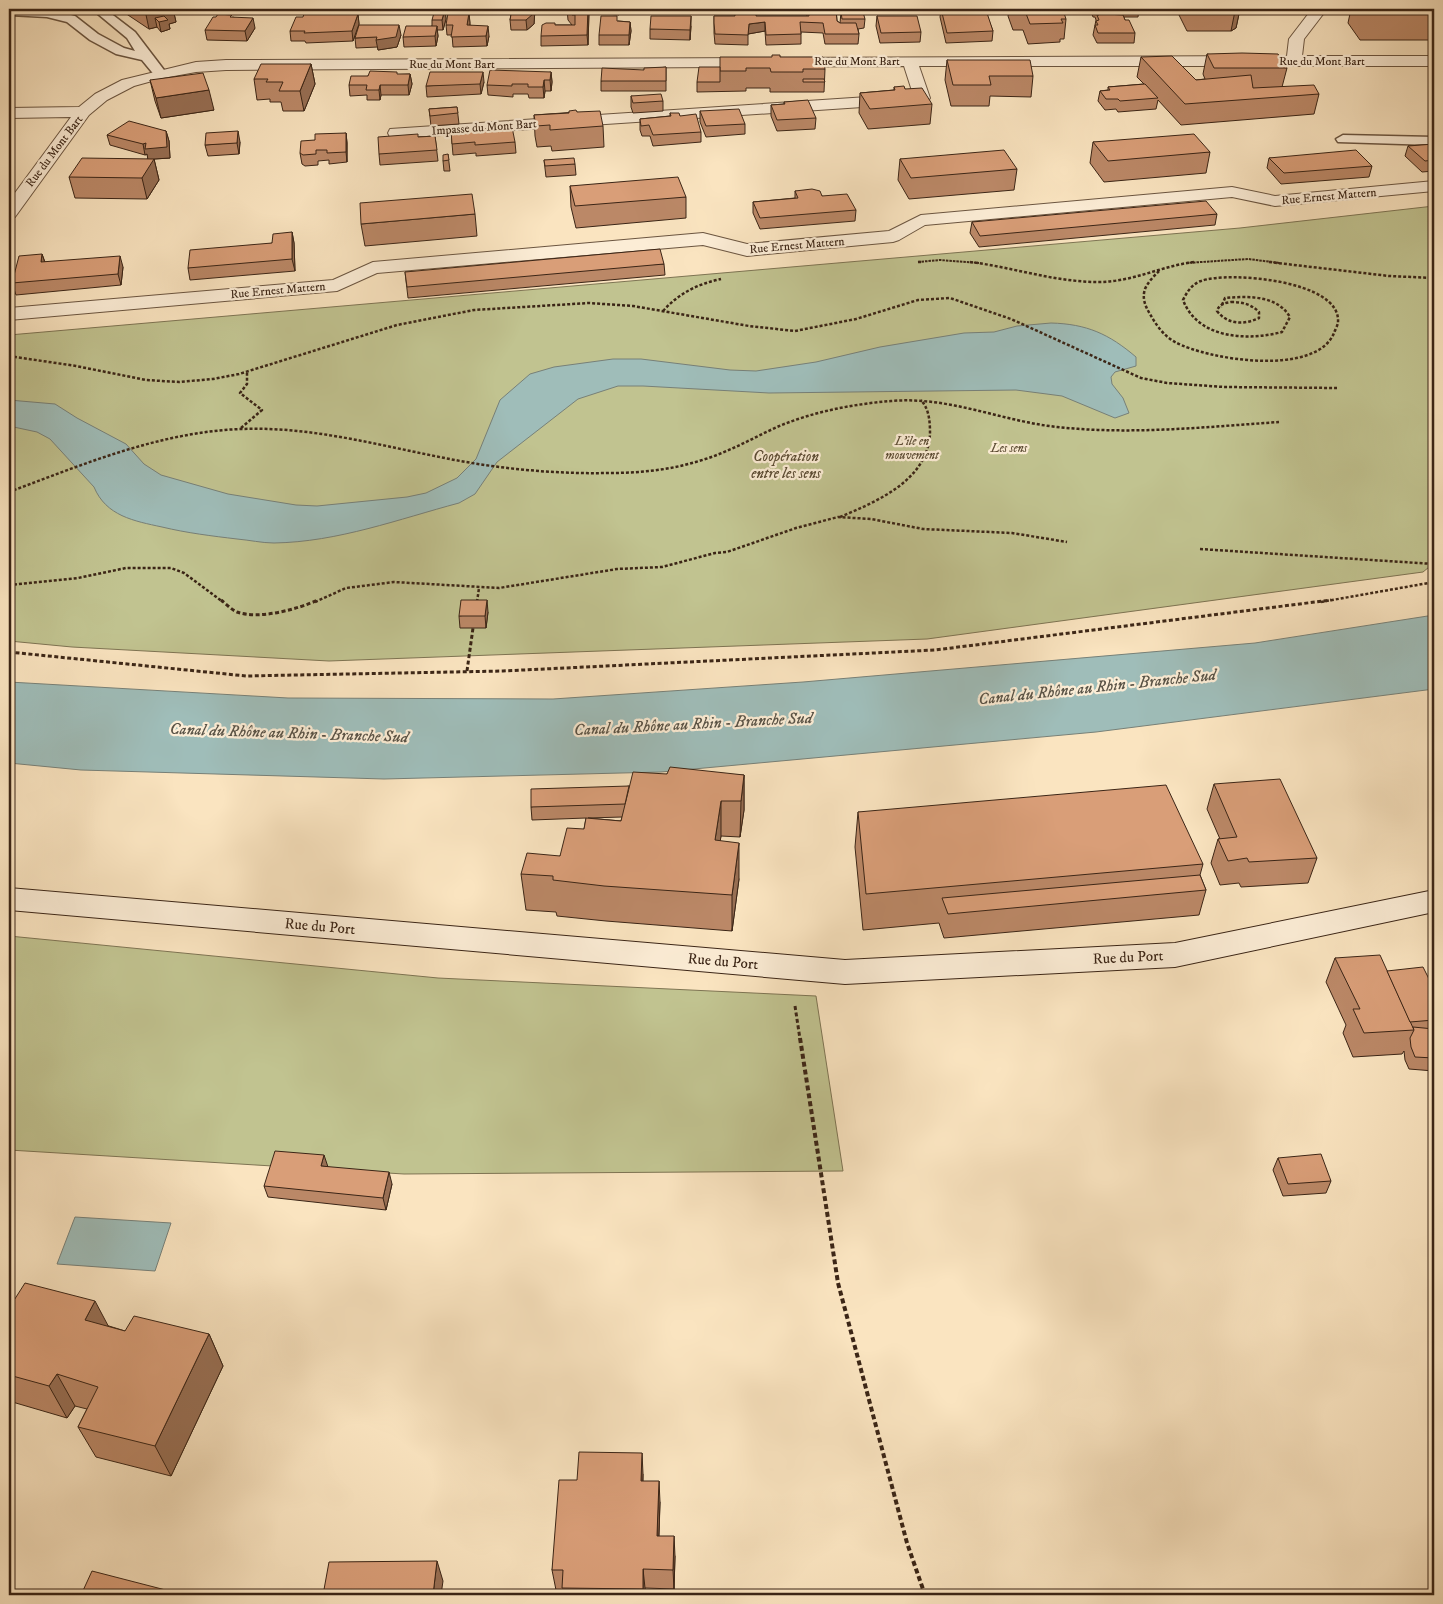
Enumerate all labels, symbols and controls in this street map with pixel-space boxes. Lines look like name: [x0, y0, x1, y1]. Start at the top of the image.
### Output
street label: Rue du Mont Bart: [814, 54, 900, 69]
street label: Rue du Mont Bart: [1279, 54, 1365, 69]
street label: Rue du Mont Bart: [409, 57, 495, 72]
street label: Rue du Mont Bart: [23, 112, 86, 190]
street label: Impasse du Mont Bart: [431, 116, 537, 139]
street label: Rue Ernest Mattern: [1281, 185, 1378, 208]
street label: Rue Ernest Mattern: [749, 234, 846, 257]
street label: Rue Ernest Mattern: [230, 279, 327, 302]
park label: L'ile en mouvement: [885, 434, 940, 463]
park label: Les sens: [990, 441, 1028, 456]
park label: Coopération entre les sens: [751, 447, 821, 483]
water label: Canal du Rhône au Rhin - Branche Sud: [977, 664, 1219, 709]
water label: Canal du Rhône au Rhin - Branche Sud: [573, 708, 815, 740]
water label: Canal du Rhône au Rhin - Branche Sud: [169, 719, 411, 747]
street label: Rue du Port: [284, 914, 356, 939]
street label: Rue du Port: [1092, 946, 1164, 969]
street label: Rue du Port: [687, 949, 759, 974]

